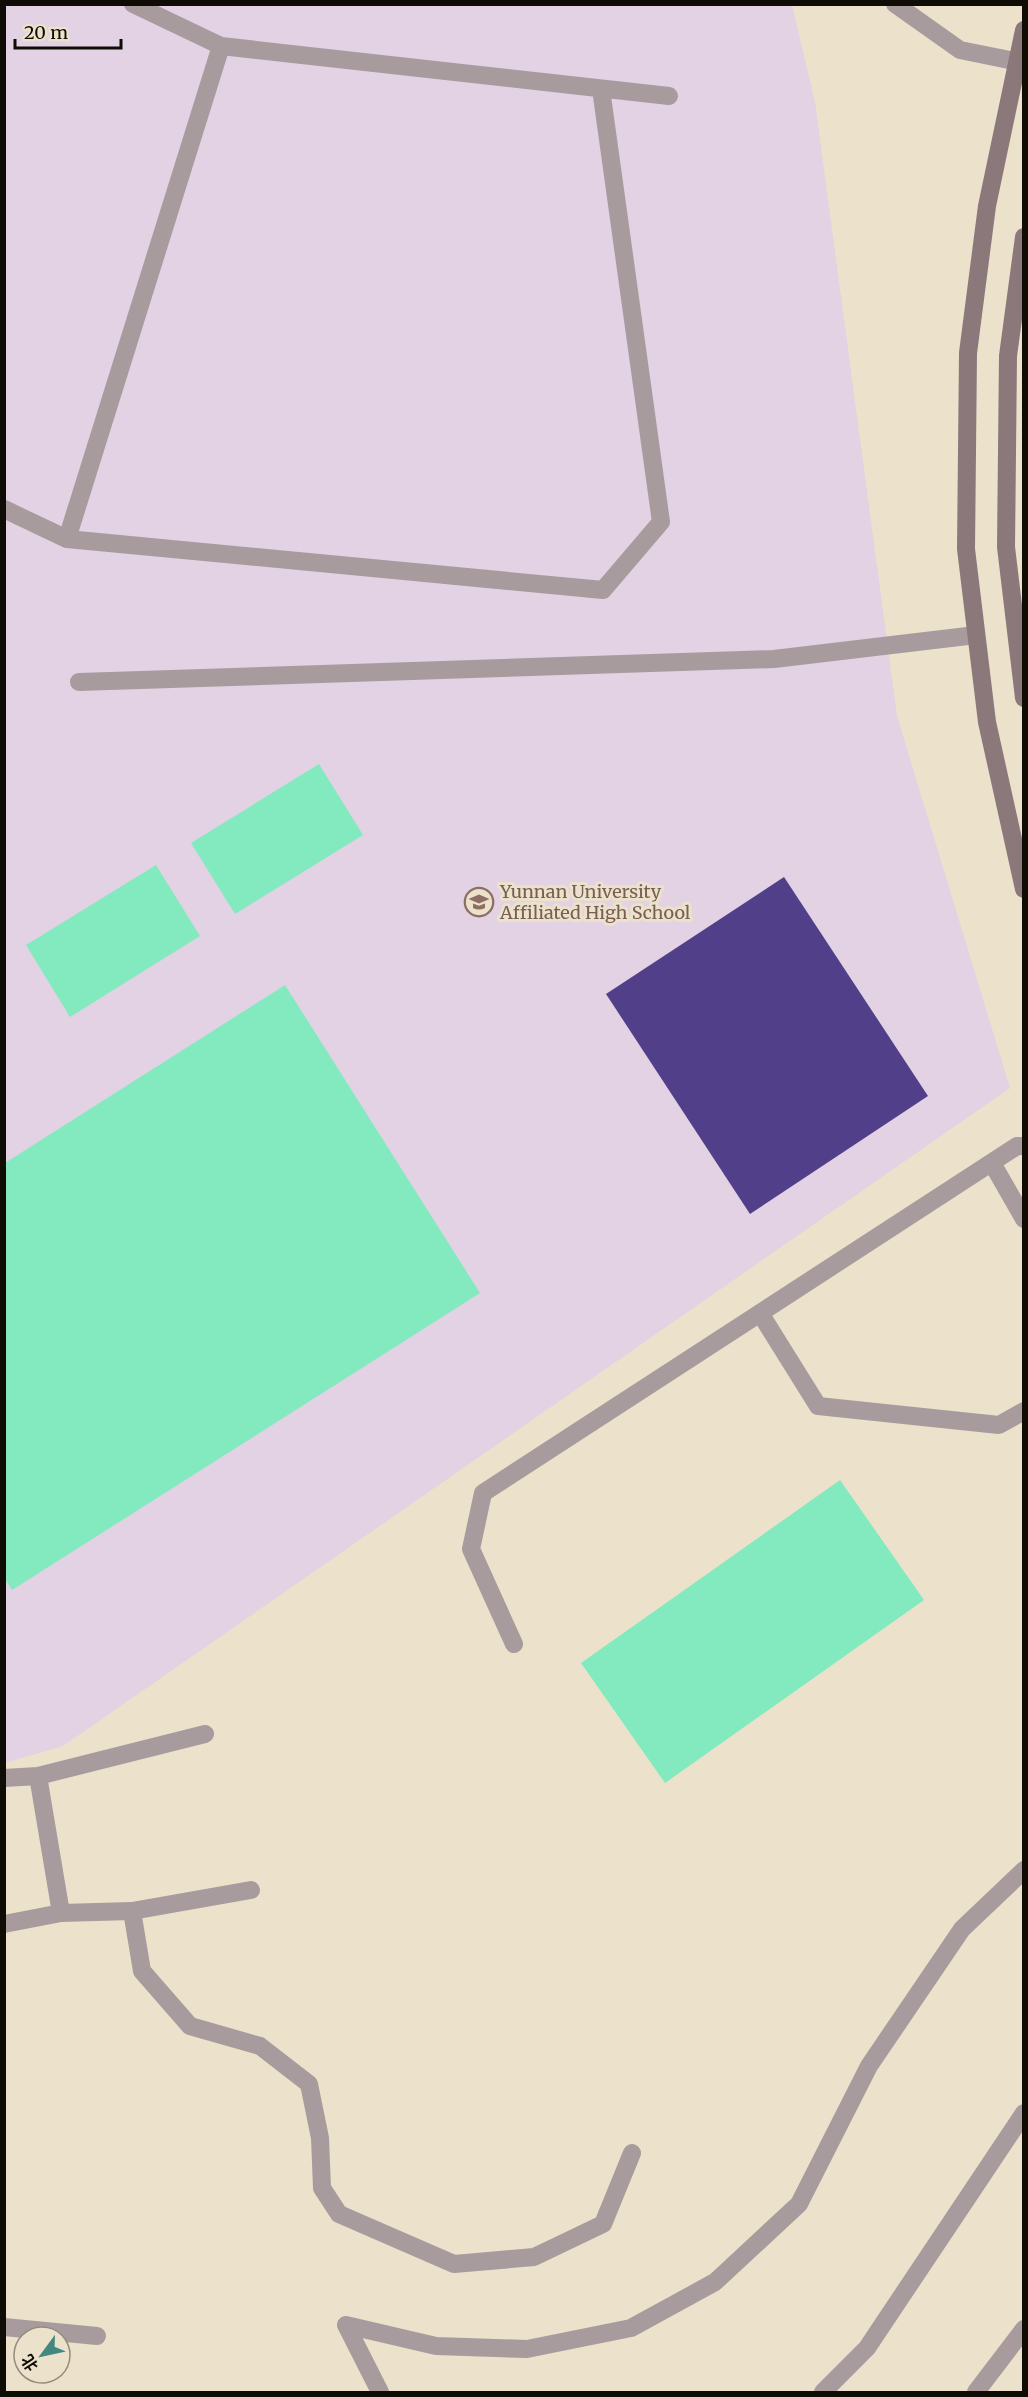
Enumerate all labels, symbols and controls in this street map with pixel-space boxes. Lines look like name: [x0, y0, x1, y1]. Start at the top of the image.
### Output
scale bar: [15, 12, 122, 50]
text: 20 m: [24, 21, 68, 44]
place label: Yunnan University Affiliated High School: [499, 880, 691, 924]
school or university icon: Yunnan University Affiliated High School: [463, 886, 495, 918]
north arrow: [12, 2325, 72, 2385]
text: 北: [17, 2351, 42, 2375]

